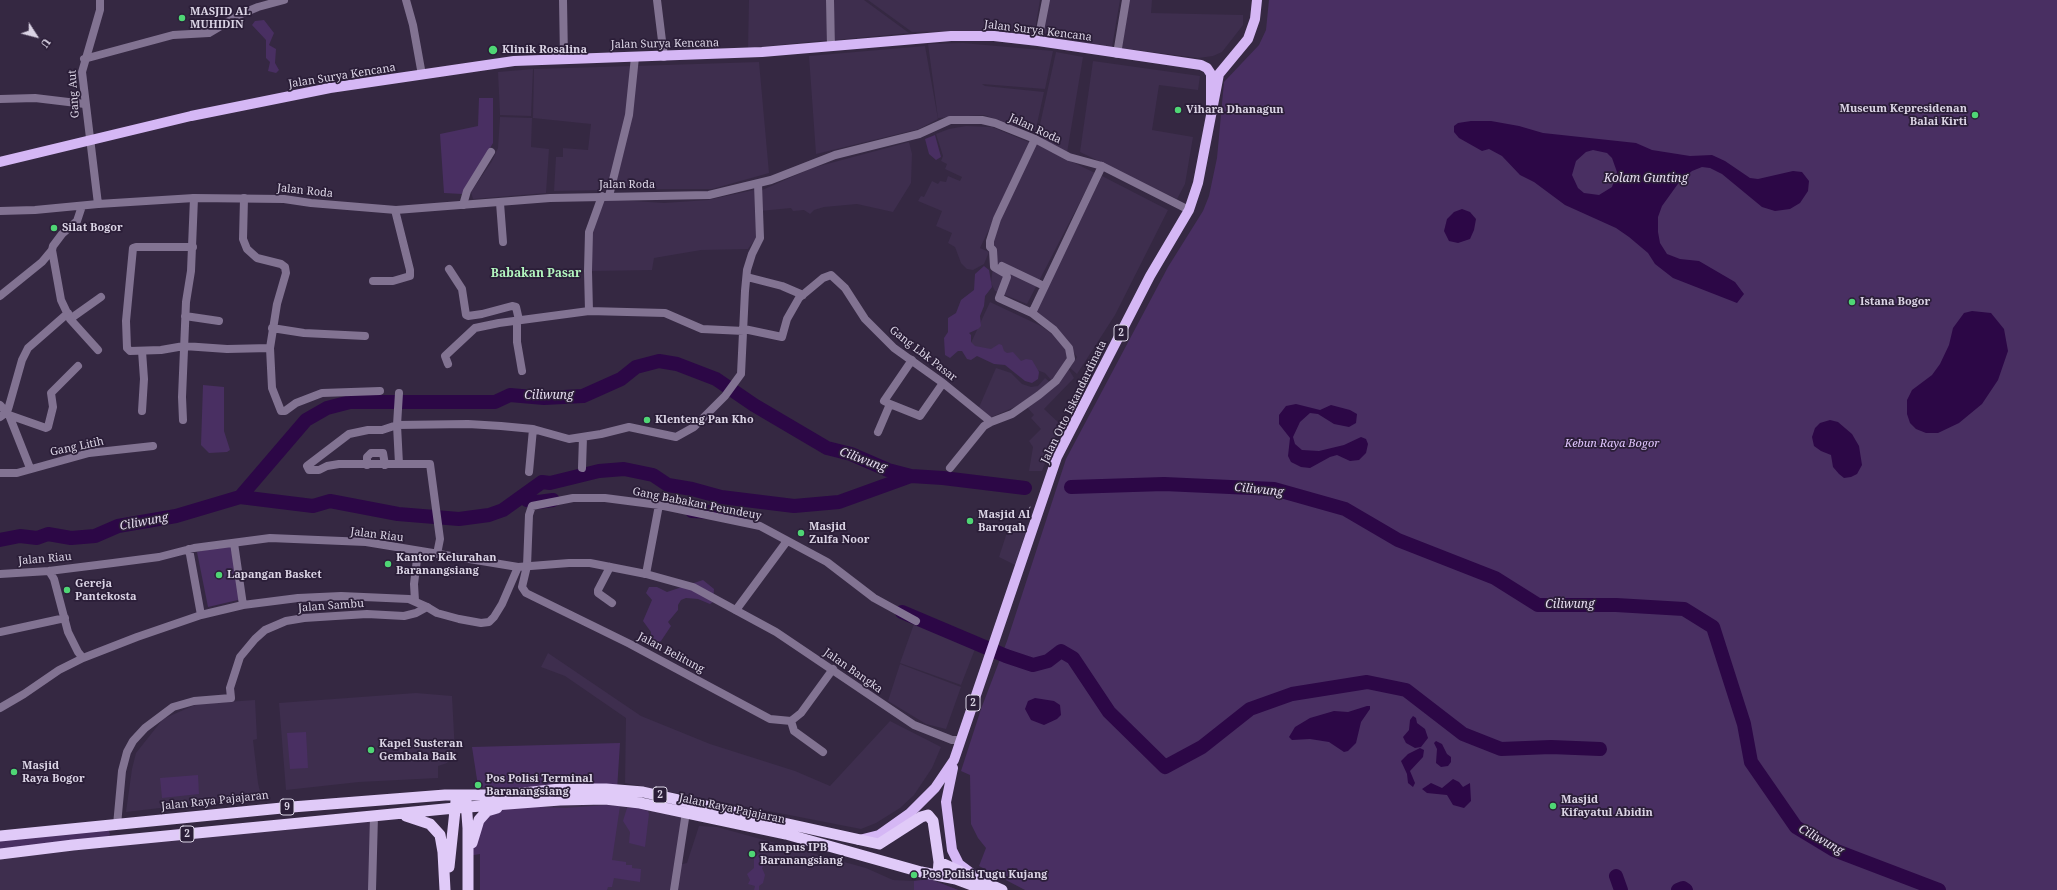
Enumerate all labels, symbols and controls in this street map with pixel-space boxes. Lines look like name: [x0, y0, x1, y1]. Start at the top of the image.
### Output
place label: MASJID AL MUHIDIN: [190, 5, 251, 31]
marker: MASJID AL MUHIDIN: [177, 13, 187, 23]
north arrow: [16, 16, 56, 56]
street label: Jalan Surya Kencana: [983, 18, 1093, 44]
text: U: [38, 36, 55, 51]
street label: Jalan Surya Kencana: [611, 36, 719, 52]
place label: Klinik Rosalina: [502, 43, 587, 57]
marker: Klinik Rosalina: [487, 44, 499, 56]
street label: Jalan Surya Kencana: [287, 61, 397, 91]
street label: Gang Aut: [66, 69, 82, 119]
place label: Museum Kepresidenan Balai Kirti: [1839, 102, 1967, 128]
place label: Vihara Dhanagun: [1186, 103, 1284, 117]
marker: Vihara Dhanagun: [1173, 105, 1183, 115]
marker: Museum Kepresidenan Balai Kirti: [1970, 110, 1980, 120]
street label: Jalan Roda: [1007, 111, 1063, 147]
water label: Kolam Gunting: [1604, 172, 1688, 186]
street label: Jalan Roda: [599, 178, 655, 192]
street label: Jalan Roda: [276, 181, 334, 201]
place label: Silat Bogor: [62, 221, 123, 235]
marker: Silat Bogor: [49, 223, 59, 233]
district label: Babakan Pasar: [491, 267, 581, 281]
place label: Istana Bogor: [1860, 295, 1930, 309]
marker: Istana Bogor: [1847, 297, 1857, 307]
street label: Gang Lbk Pasar: [887, 324, 959, 384]
road number: 2: [1114, 325, 1128, 341]
street label: Jalan Otto Iskandardinata: [1038, 338, 1110, 466]
water label: Ciliwung: [524, 389, 574, 403]
place label: Klenteng Pan Kho: [655, 413, 754, 427]
marker: Klenteng Pan Kho: [642, 415, 652, 425]
street label: Gang Litih: [49, 435, 105, 459]
park label: Kebun Raya Bogor: [1565, 437, 1659, 451]
water label: Ciliwung: [837, 445, 889, 475]
water label: Ciliwung: [1234, 480, 1284, 500]
street label: Gang Babakan Peundeuy: [631, 485, 763, 523]
place label: Masjid Al Baroqah: [978, 508, 1030, 534]
water label: Ciliwung: [118, 510, 170, 534]
marker: Masjid Al Baroqah: [965, 516, 975, 526]
place label: Masjid Zulfa Noor: [809, 520, 869, 546]
street label: Jalan Riau: [350, 525, 404, 545]
marker: Masjid Zulfa Noor: [796, 528, 806, 538]
street label: Jalan Riau: [18, 550, 72, 568]
place label: Kantor Kelurahan Baranangsiang: [396, 551, 497, 577]
marker: Kantor Kelurahan Baranangsiang: [383, 559, 393, 569]
place label: Lapangan Basket: [227, 568, 322, 582]
marker: Lapangan Basket: [214, 570, 224, 580]
place label: Gereja Pantekosta: [75, 577, 137, 603]
marker: Gereja Pantekosta: [62, 585, 72, 595]
street label: Jalan Sambu: [298, 597, 364, 615]
water label: Ciliwung: [1545, 598, 1595, 612]
street label: Jalan Belitung: [635, 630, 707, 676]
street label: Jalan Bangka: [821, 646, 885, 696]
road number: 2: [966, 695, 980, 711]
place label: Kapel Susteran Gembala Baik: [379, 737, 463, 763]
marker: Kapel Susteran Gembala Baik: [366, 745, 376, 755]
place label: Masjid Raya Bogor: [22, 759, 85, 785]
marker: Masjid Raya Bogor: [9, 767, 19, 777]
place label: Pos Polisi Terminal Baranangsiang: [486, 772, 593, 798]
marker: Pos Polisi Terminal Baranangsiang: [473, 780, 483, 790]
road number: 2: [653, 787, 667, 803]
street label: Jalan Raya Pajajaran: [161, 789, 269, 813]
street label: Jalan Raya Pajajaran: [678, 791, 786, 827]
place label: Masjid Kifayatul Abidin: [1561, 793, 1653, 819]
road number: 9: [280, 799, 294, 815]
marker: Masjid Kifayatul Abidin: [1548, 801, 1558, 811]
water label: Ciliwung: [1796, 822, 1846, 858]
road number: 2: [180, 826, 194, 842]
place label: Kampus IPB Baranangsiang: [760, 841, 843, 867]
marker: Kampus IPB Baranangsiang: [747, 849, 757, 859]
place label: Pos Polisi Tugu Kujang: [922, 868, 1047, 882]
marker: Pos Polisi Tugu Kujang: [909, 870, 919, 880]

